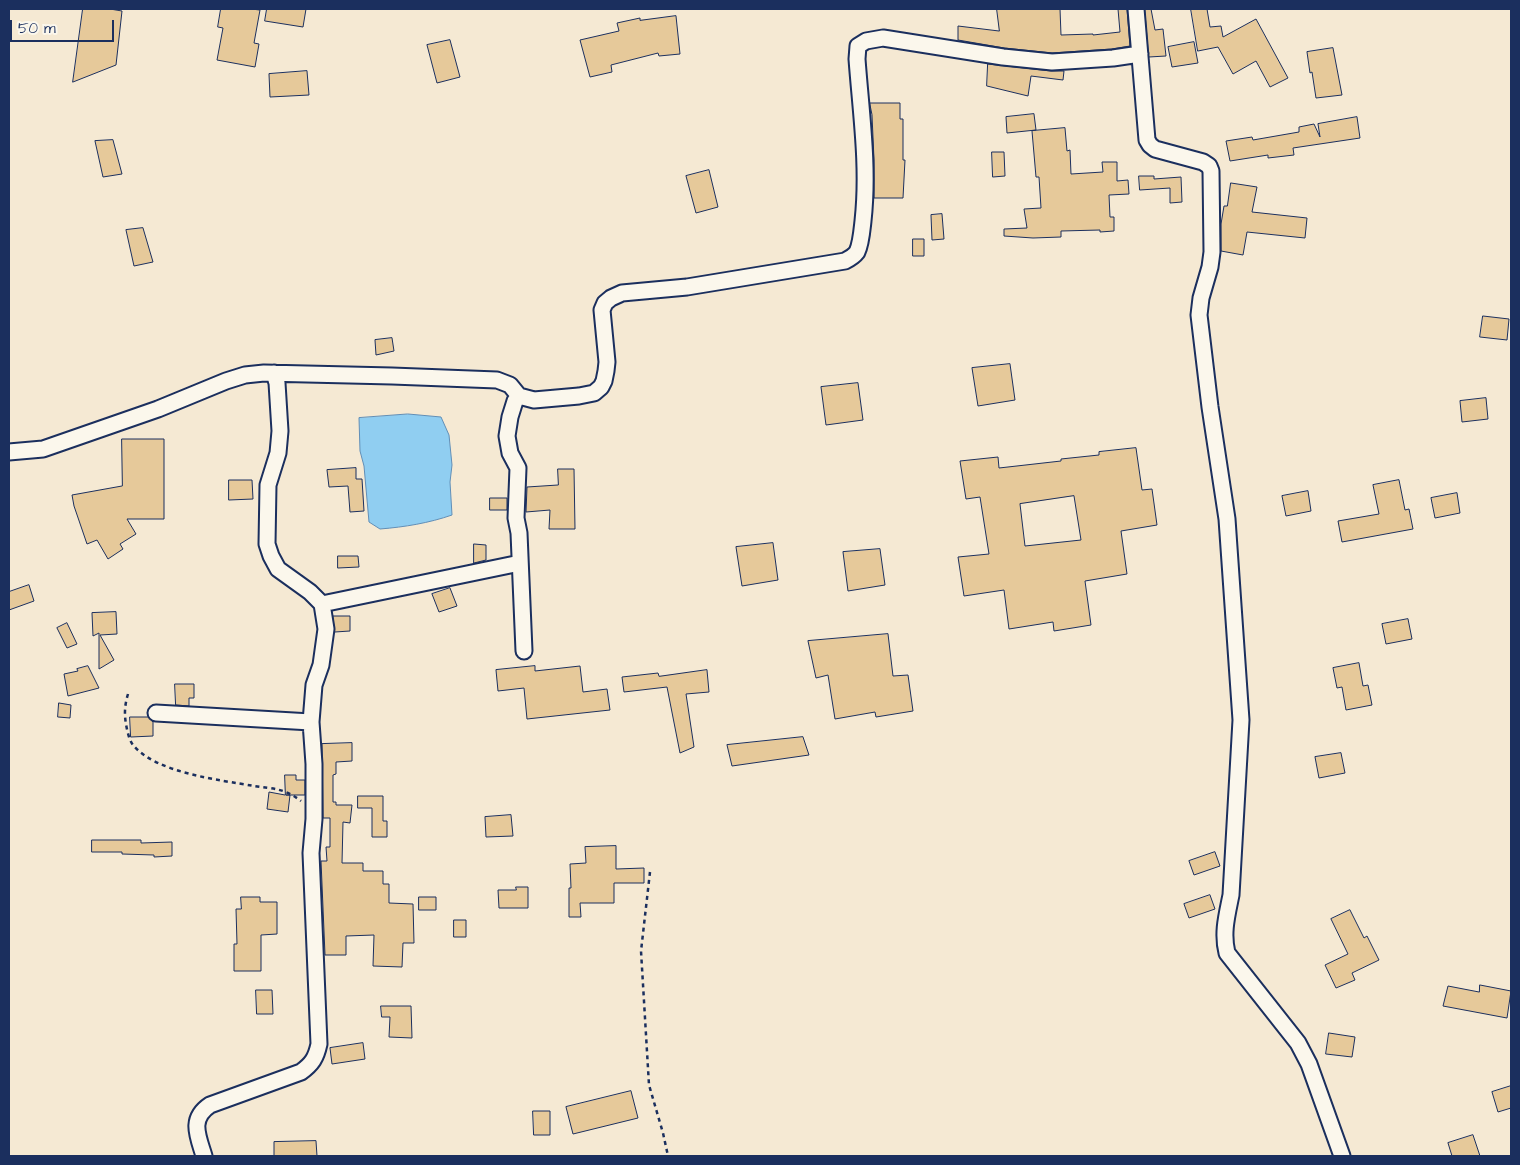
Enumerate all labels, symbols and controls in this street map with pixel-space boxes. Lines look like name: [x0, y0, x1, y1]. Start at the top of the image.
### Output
scale bar: [12, 10, 116, 42]
text: 50 m: [18, 18, 56, 39]

